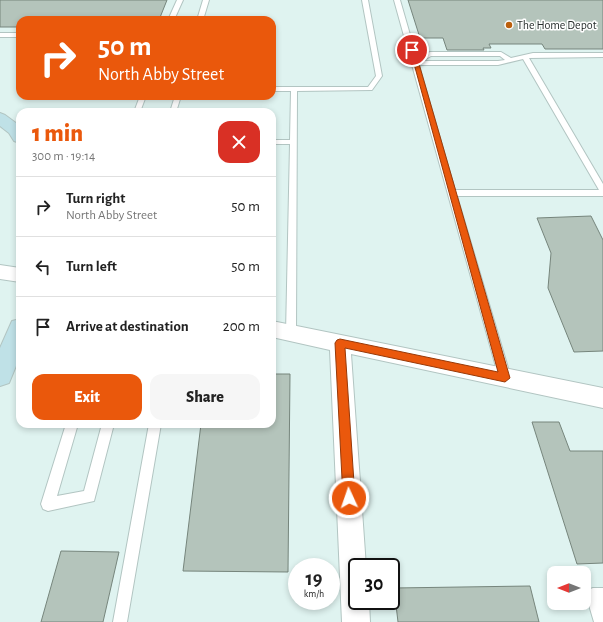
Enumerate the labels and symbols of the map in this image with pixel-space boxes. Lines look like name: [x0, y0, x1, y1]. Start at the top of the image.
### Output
place label: The Home Depot: [517, 19, 597, 31]
marker: The Home Depot: [504, 20, 514, 30]
pin: [395, 33, 429, 67]
position arrow: [328, 477, 370, 519]
speed limit sign: 30: [348, 558, 400, 610]
north arrow: [547, 566, 591, 610]

